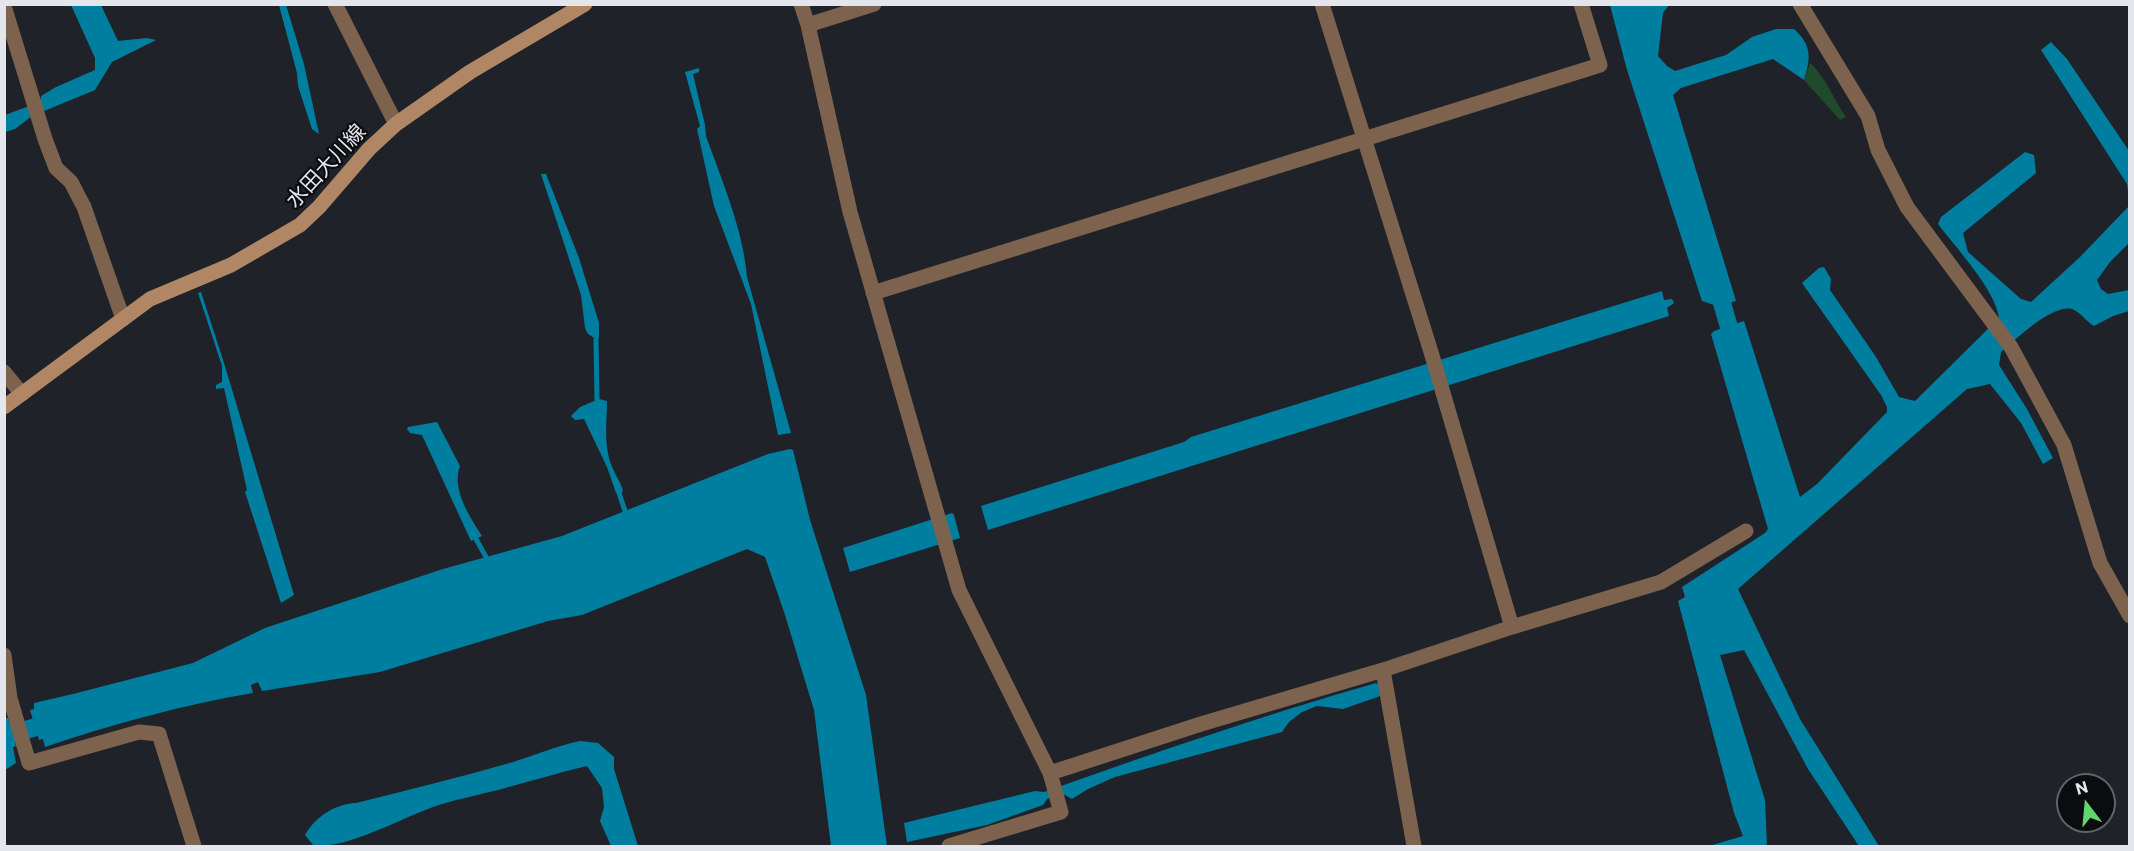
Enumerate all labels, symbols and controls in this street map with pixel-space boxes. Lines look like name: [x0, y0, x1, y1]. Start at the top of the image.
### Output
street label: 水田大川線: [281, 119, 371, 213]
north arrow: [2056, 773, 2116, 833]
text: N: [2073, 776, 2090, 798]

